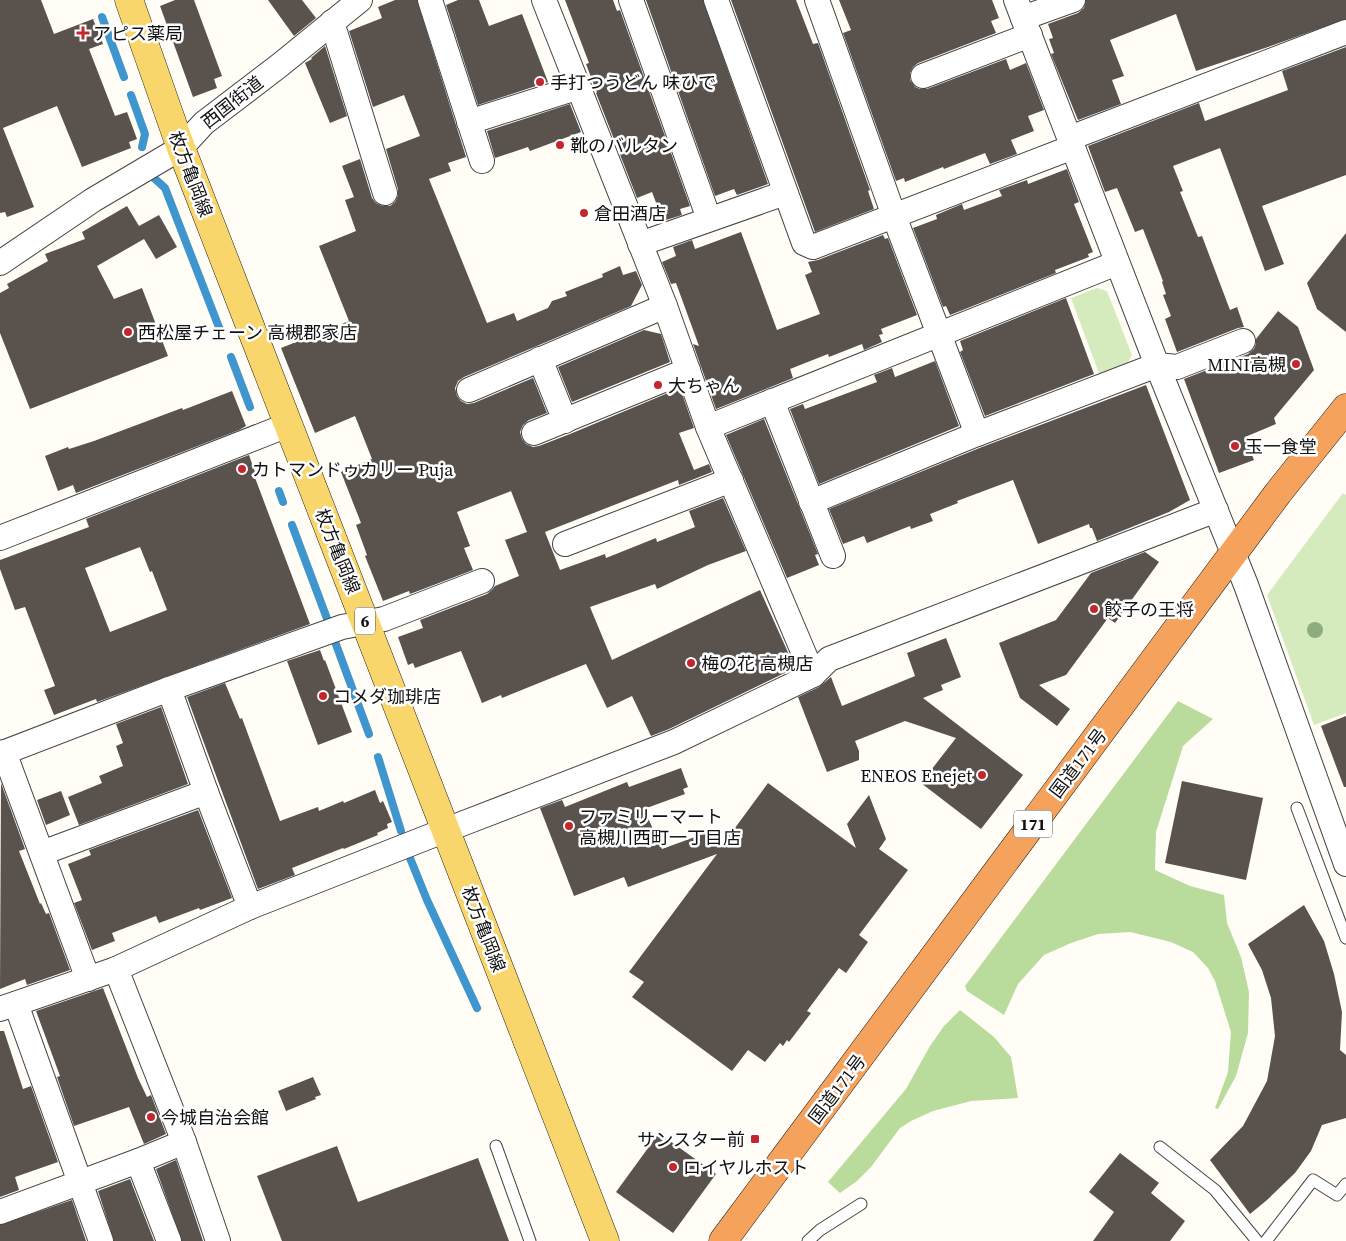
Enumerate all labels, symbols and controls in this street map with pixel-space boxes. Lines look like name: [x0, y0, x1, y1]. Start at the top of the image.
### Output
place label: アピス薬局: [93, 21, 183, 46]
marker: アピス薬局: [77, 27, 89, 39]
street label: 西国街道: [196, 70, 268, 134]
place label: 手打つうどん 味ひで: [550, 70, 716, 95]
marker: 手打つうどん 味ひで: [534, 76, 546, 88]
street label: 枚方亀岡線: [163, 128, 219, 220]
place label: 靴のバルタン: [570, 133, 678, 158]
marker: 靴のバルタン: [554, 139, 566, 151]
place label: 倉田酒店: [594, 201, 666, 226]
marker: 倉田酒店: [578, 207, 590, 219]
place label: 西松屋チェーン 高槻郡家店: [138, 320, 357, 345]
marker: 西松屋チェーン 高槻郡家店: [122, 326, 134, 338]
place label: MINI高槻: [1207, 352, 1286, 377]
marker: MINI高槻: [1290, 358, 1302, 370]
place label: 大ちゃん: [668, 373, 740, 398]
marker: 大ちゃん: [652, 379, 664, 391]
place label: 玉一食堂: [1245, 434, 1317, 459]
marker: 玉一食堂: [1229, 440, 1241, 452]
place label: カトマンドゥカリー Puja: [252, 457, 454, 482]
marker: カトマンドゥカリー Puja: [236, 463, 248, 475]
street label: 枚方亀岡線: [310, 505, 366, 597]
place label: 餃子の王将: [1104, 597, 1194, 622]
marker: 餃子の王将: [1088, 603, 1100, 615]
road number: 6: [355, 608, 375, 634]
place label: 梅の花 高槻店: [701, 651, 813, 676]
marker: 梅の花 高槻店: [685, 657, 697, 669]
place label: コメダ珈琲店: [333, 684, 441, 709]
marker: コメダ珈琲店: [317, 690, 329, 702]
street label: 国道171号: [1044, 723, 1112, 803]
place label: ENEOS Enejet: [860, 763, 972, 788]
marker: ENEOS Enejet: [976, 769, 988, 781]
place label: ファミリーマート 高槻川西町一丁目店: [579, 804, 741, 850]
road number: 171: [1014, 811, 1052, 838]
marker: ファミリーマート 高槻川西町一丁目店: [563, 820, 575, 832]
street label: 枚方亀岡線: [456, 883, 512, 975]
street label: 国道171号: [803, 1049, 871, 1129]
place label: 今城自治会館: [161, 1105, 269, 1130]
marker: 今城自治会館: [145, 1111, 157, 1123]
place label: サンスター前: [637, 1127, 745, 1152]
marker: サンスター前: [749, 1133, 761, 1145]
place label: ロイヤルホスト: [683, 1155, 808, 1180]
marker: ロイヤルホスト: [667, 1161, 679, 1173]

